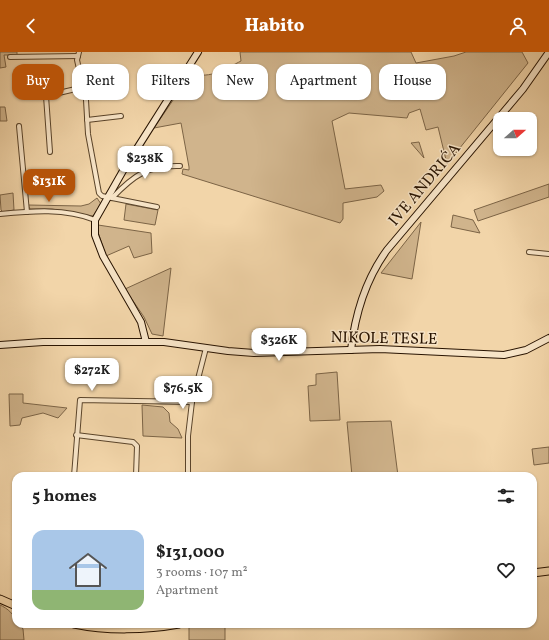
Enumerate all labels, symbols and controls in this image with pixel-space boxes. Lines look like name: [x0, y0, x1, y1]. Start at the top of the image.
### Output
text: Habito: [245, 14, 304, 39]
icon: back: [20, 15, 42, 37]
icon: person: [507, 15, 529, 37]
chip: Buy: [12, 64, 64, 100]
chip: Rent: [72, 64, 129, 100]
chip: Filters: [137, 64, 204, 100]
chip: New: [212, 64, 268, 100]
chip: Apartment: [276, 64, 371, 100]
chip: House: [379, 64, 446, 100]
north arrow: [493, 112, 537, 156]
map controls: [493, 112, 537, 156]
street label: IVE ANDRIĆA: [384, 139, 466, 231]
pin: $238K: [117, 146, 173, 180]
text: $238K: [127, 150, 163, 168]
pin: $131K: [21, 169, 77, 203]
text: $131K: [32, 173, 66, 191]
street label: NIKOLE TESLE: [330, 327, 438, 351]
pin: $326K: [251, 328, 307, 362]
text: $326K: [260, 332, 298, 350]
pin: $272K: [64, 358, 120, 392]
text: $272K: [74, 362, 110, 380]
pin: $76.5K: [150, 376, 216, 410]
text: $76.5K: [163, 380, 203, 398]
text: 5 homes: [32, 485, 97, 508]
icon: filters: [495, 485, 517, 507]
text: $131,000: [156, 541, 224, 564]
icon: home: [64, 546, 112, 594]
icon: heart: [495, 559, 517, 581]
text: 3 rooms · 107 m²: [156, 564, 247, 582]
text: Apartment: [156, 582, 219, 600]

